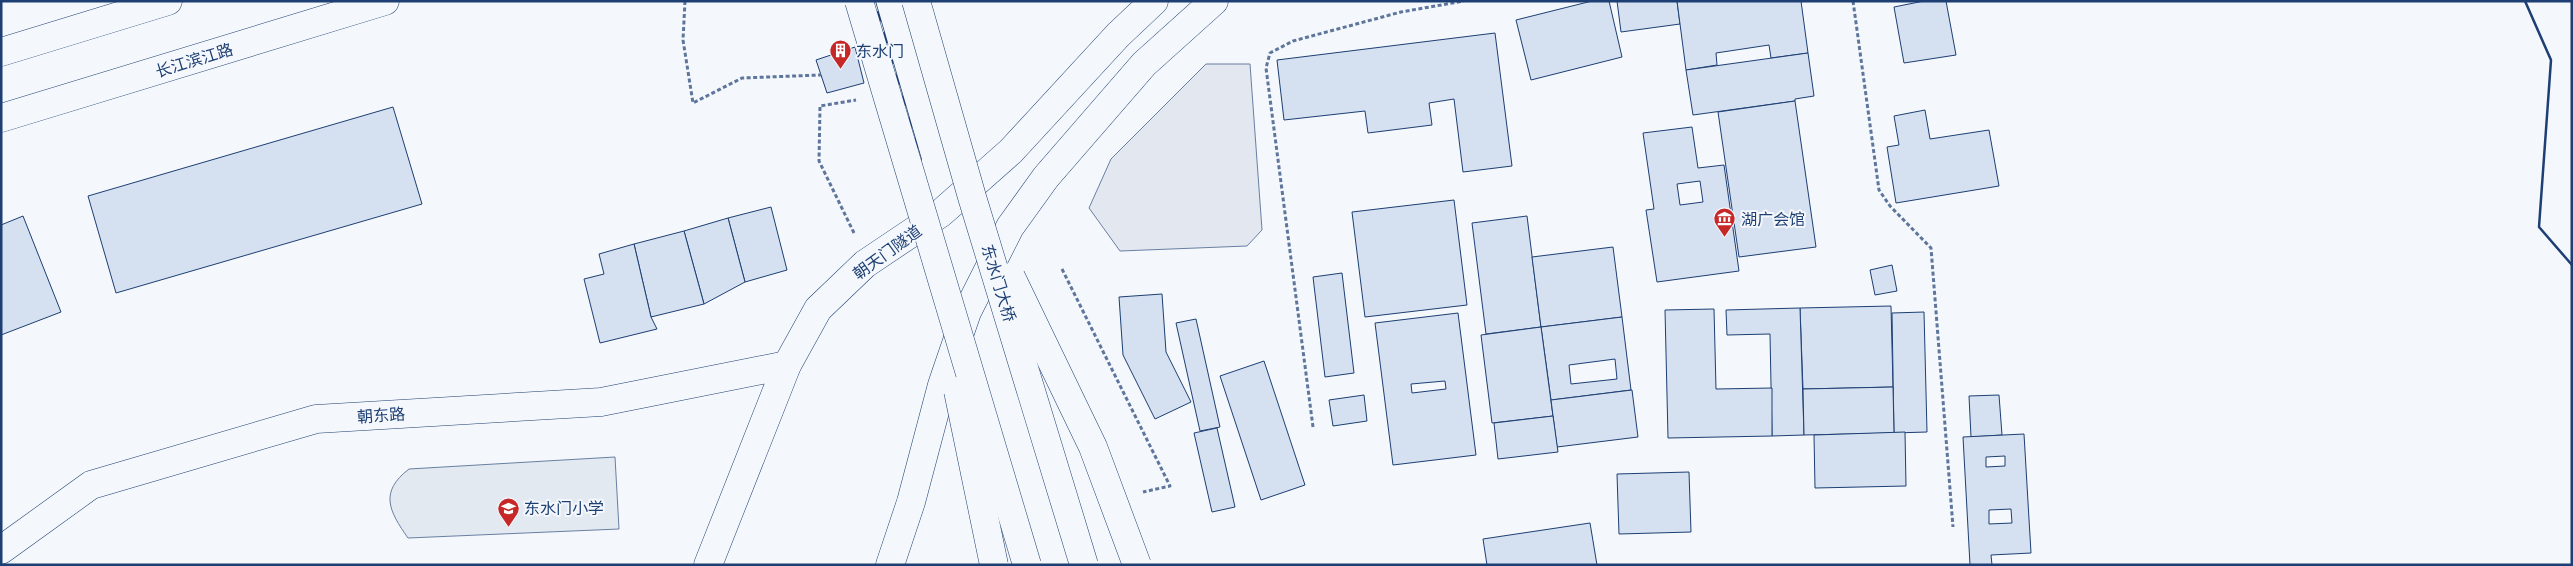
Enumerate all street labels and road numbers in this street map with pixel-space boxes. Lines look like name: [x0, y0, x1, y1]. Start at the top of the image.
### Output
street label: 长江滨江路: [153, 39, 236, 83]
street label: 朝天门隧道: [849, 220, 926, 285]
street label: 东水门大桥: [976, 242, 1020, 325]
street label: 朝东路: [356, 403, 406, 429]

